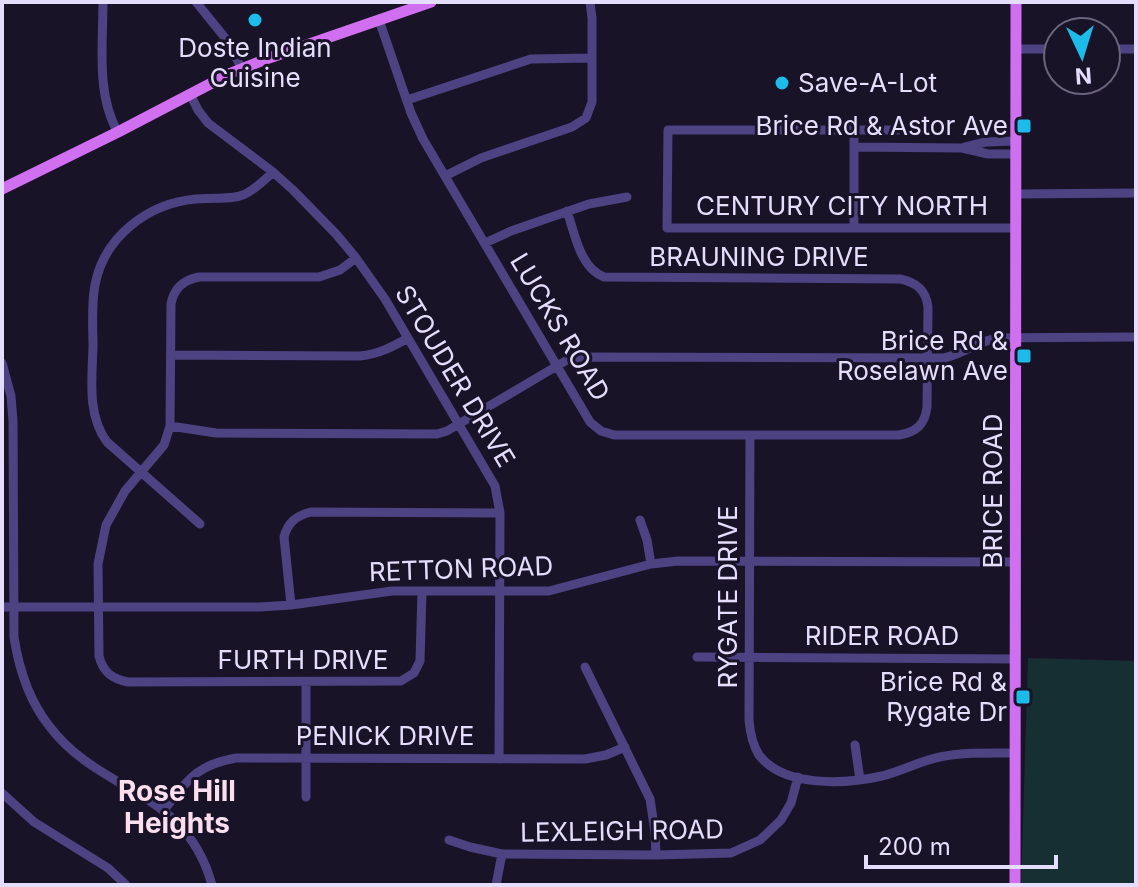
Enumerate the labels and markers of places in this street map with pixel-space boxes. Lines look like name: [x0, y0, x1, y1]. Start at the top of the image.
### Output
marker: Doste Indian Cuisine: [246, 11, 264, 29]
place label: Doste Indian Cuisine: [178, 32, 332, 93]
place label: Save-A-Lot: [798, 67, 937, 98]
marker: Save-A-Lot: [773, 74, 791, 92]
place label: Brice Rd & Astor Ave: [755, 110, 1008, 141]
marker: Brice Rd & Astor Ave: [1015, 117, 1033, 135]
place label: Brice Rd & Roselawn Ave: [837, 325, 1008, 386]
marker: Brice Rd & Roselawn Ave: [1015, 347, 1033, 365]
place label: Brice Rd & Rygate Dr: [880, 666, 1007, 727]
marker: Brice Rd & Rygate Dr: [1014, 688, 1032, 706]

